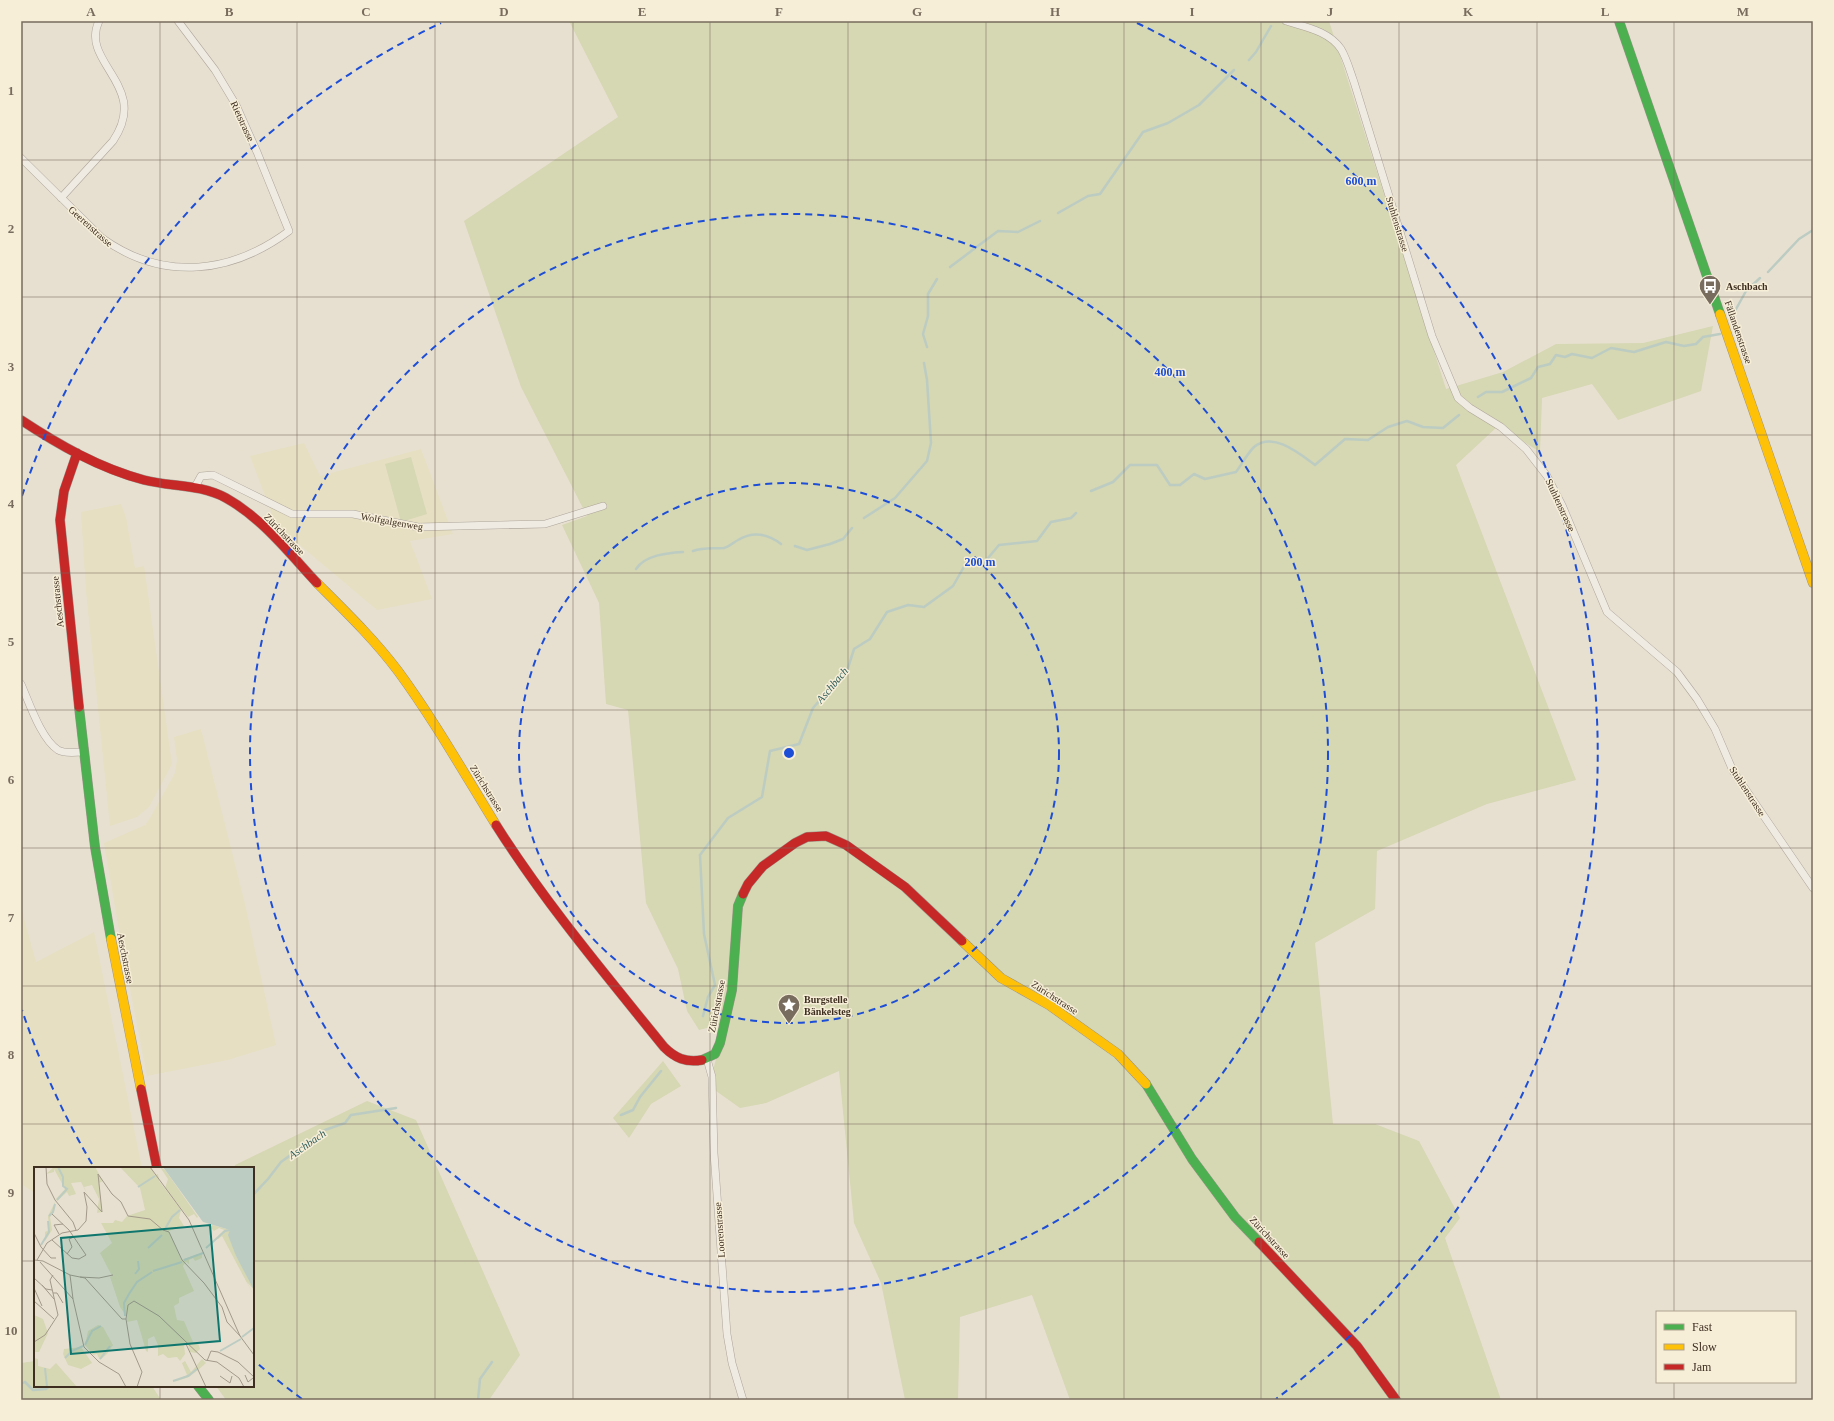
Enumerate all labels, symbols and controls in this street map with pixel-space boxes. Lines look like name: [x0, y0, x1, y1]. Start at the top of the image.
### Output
text: A: [86, 4, 96, 19]
text: B: [225, 4, 234, 19]
text: C: [361, 4, 371, 19]
text: D: [499, 4, 509, 19]
text: E: [638, 4, 646, 19]
text: F: [775, 4, 783, 19]
text: G: [912, 4, 922, 19]
text: H: [1050, 4, 1060, 19]
text: I: [1189, 4, 1195, 19]
text: J: [1327, 4, 1334, 19]
text: K: [1463, 4, 1474, 19]
text: L: [1601, 4, 1610, 19]
text: M: [1737, 4, 1749, 19]
text: 1: [8, 83, 14, 98]
street label: Rietstrasse: [228, 99, 257, 144]
text: 600 m: [1346, 174, 1377, 188]
street label: Stuhlenstrasse: [1384, 195, 1411, 254]
street label: Geerenstrasse: [66, 204, 115, 249]
text: 2: [8, 221, 14, 236]
bus stop icon: Aschbach: [1697, 273, 1723, 306]
place label: Aschbach: [1726, 281, 1768, 292]
street label: Fällandenstrasse: [1723, 299, 1755, 366]
text: 3: [8, 359, 15, 374]
text: 400 m: [1155, 365, 1186, 379]
street label: Stuhlenstrasse: [1543, 477, 1578, 534]
text: 4: [8, 496, 15, 511]
street label: Zürichstrasse: [262, 511, 308, 558]
street label: Wolfgalgenweg: [360, 511, 424, 532]
text: 200 m: [965, 555, 996, 569]
street label: Aeschstrasse: [49, 575, 66, 628]
text: 5: [8, 634, 15, 649]
water label: Aschbach: [813, 664, 851, 706]
centre of rings: [782, 746, 796, 760]
street label: Zürichstrasse: [468, 763, 506, 814]
street label: Stuhlenstrasse: [1727, 764, 1768, 819]
text: 6: [8, 772, 15, 787]
text: 7: [8, 910, 15, 925]
street label: Aeschstrasse: [115, 932, 136, 985]
street label: Zürichstrasse: [706, 978, 727, 1033]
street label: Zürichstrasse: [1029, 978, 1081, 1017]
place icon: Burgstelle Bänkelsteg: [776, 992, 802, 1025]
place label: Burgstelle Bänkelsteg: [804, 994, 851, 1017]
text: 8: [8, 1047, 15, 1062]
water label: Aschbach: [285, 1127, 328, 1162]
inset map: [34, 1167, 254, 1387]
text: 9: [8, 1185, 15, 1200]
street label: Loorenstrasse: [712, 1201, 727, 1258]
street label: Zürichstrasse: [1247, 1214, 1292, 1261]
legend: [1656, 1311, 1796, 1383]
text: Fast: [1692, 1320, 1713, 1334]
text: 10: [5, 1323, 18, 1338]
text: Slow: [1692, 1340, 1717, 1354]
text: Jam: [1692, 1360, 1712, 1374]

